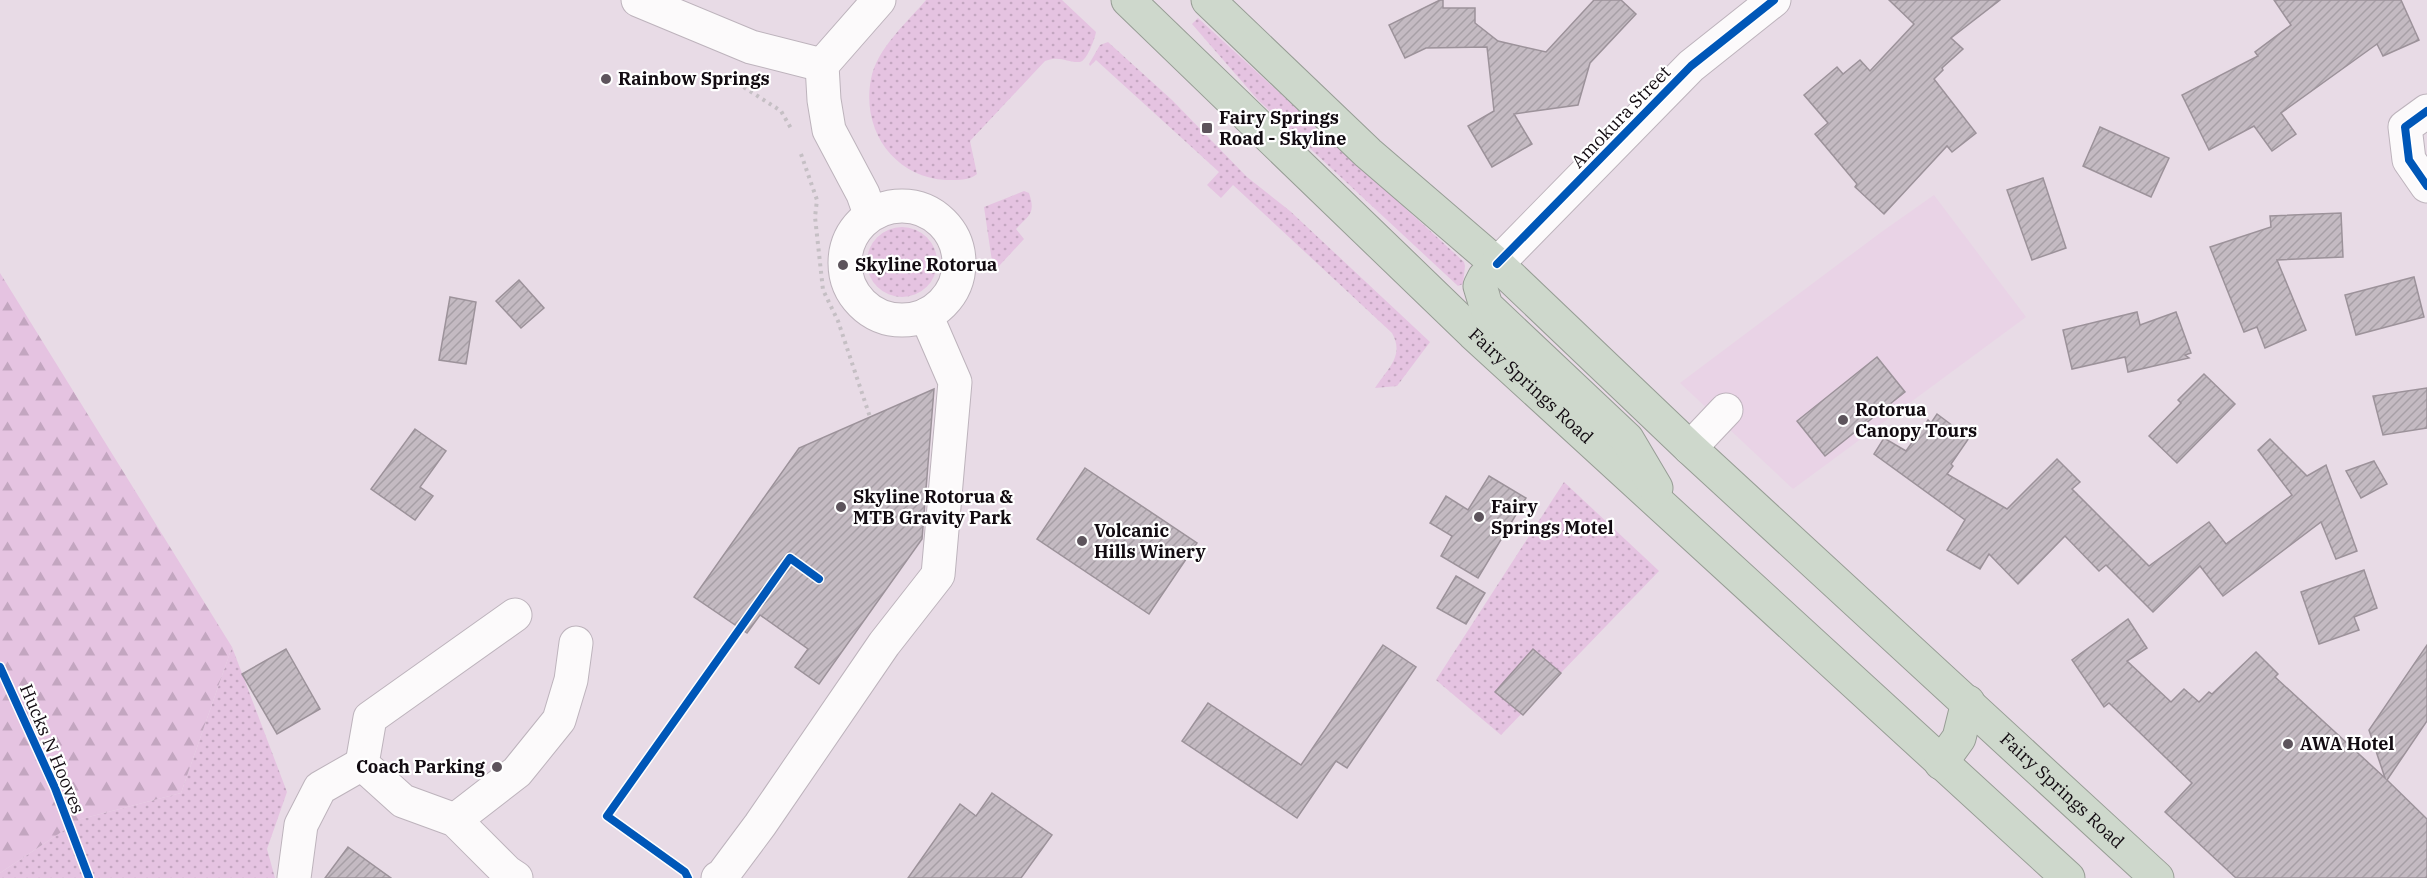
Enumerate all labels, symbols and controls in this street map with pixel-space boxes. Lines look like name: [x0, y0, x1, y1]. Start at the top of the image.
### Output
street label: Amokura Street: [1566, 61, 1675, 173]
place label: Rainbow Springs: [618, 67, 770, 90]
marker: Rainbow Springs: [599, 72, 613, 86]
place label: Fairy Springs Road - Skyline: [1219, 106, 1346, 150]
marker: Fairy Springs Road - Skyline: [1200, 121, 1214, 135]
place label: Skyline Rotorua: [855, 253, 997, 276]
marker: Skyline Rotorua: [836, 258, 850, 272]
street label: Fairy Springs Road: [1464, 323, 1598, 448]
place label: Rotorua Canopy Tours: [1855, 398, 1977, 442]
marker: Rotorua Canopy Tours: [1836, 413, 1850, 427]
place label: Skyline Rotorua & MTB Gravity Park: [853, 485, 1014, 529]
place label: Fairy Springs Motel: [1491, 495, 1614, 539]
marker: Skyline Rotorua & MTB Gravity Park: [834, 500, 848, 514]
marker: Fairy Springs Motel: [1472, 510, 1486, 524]
place label: Volcanic Hills Winery: [1094, 519, 1206, 563]
marker: Volcanic Hills Winery: [1075, 534, 1089, 548]
street label: Hucks N Hooves: [15, 681, 90, 817]
street label: Fairy Springs Road: [1995, 727, 2129, 853]
place label: AWA Hotel: [2300, 732, 2394, 755]
marker: AWA Hotel: [2281, 737, 2295, 751]
place label: Coach Parking: [356, 755, 486, 778]
marker: Coach Parking: [490, 760, 504, 774]

